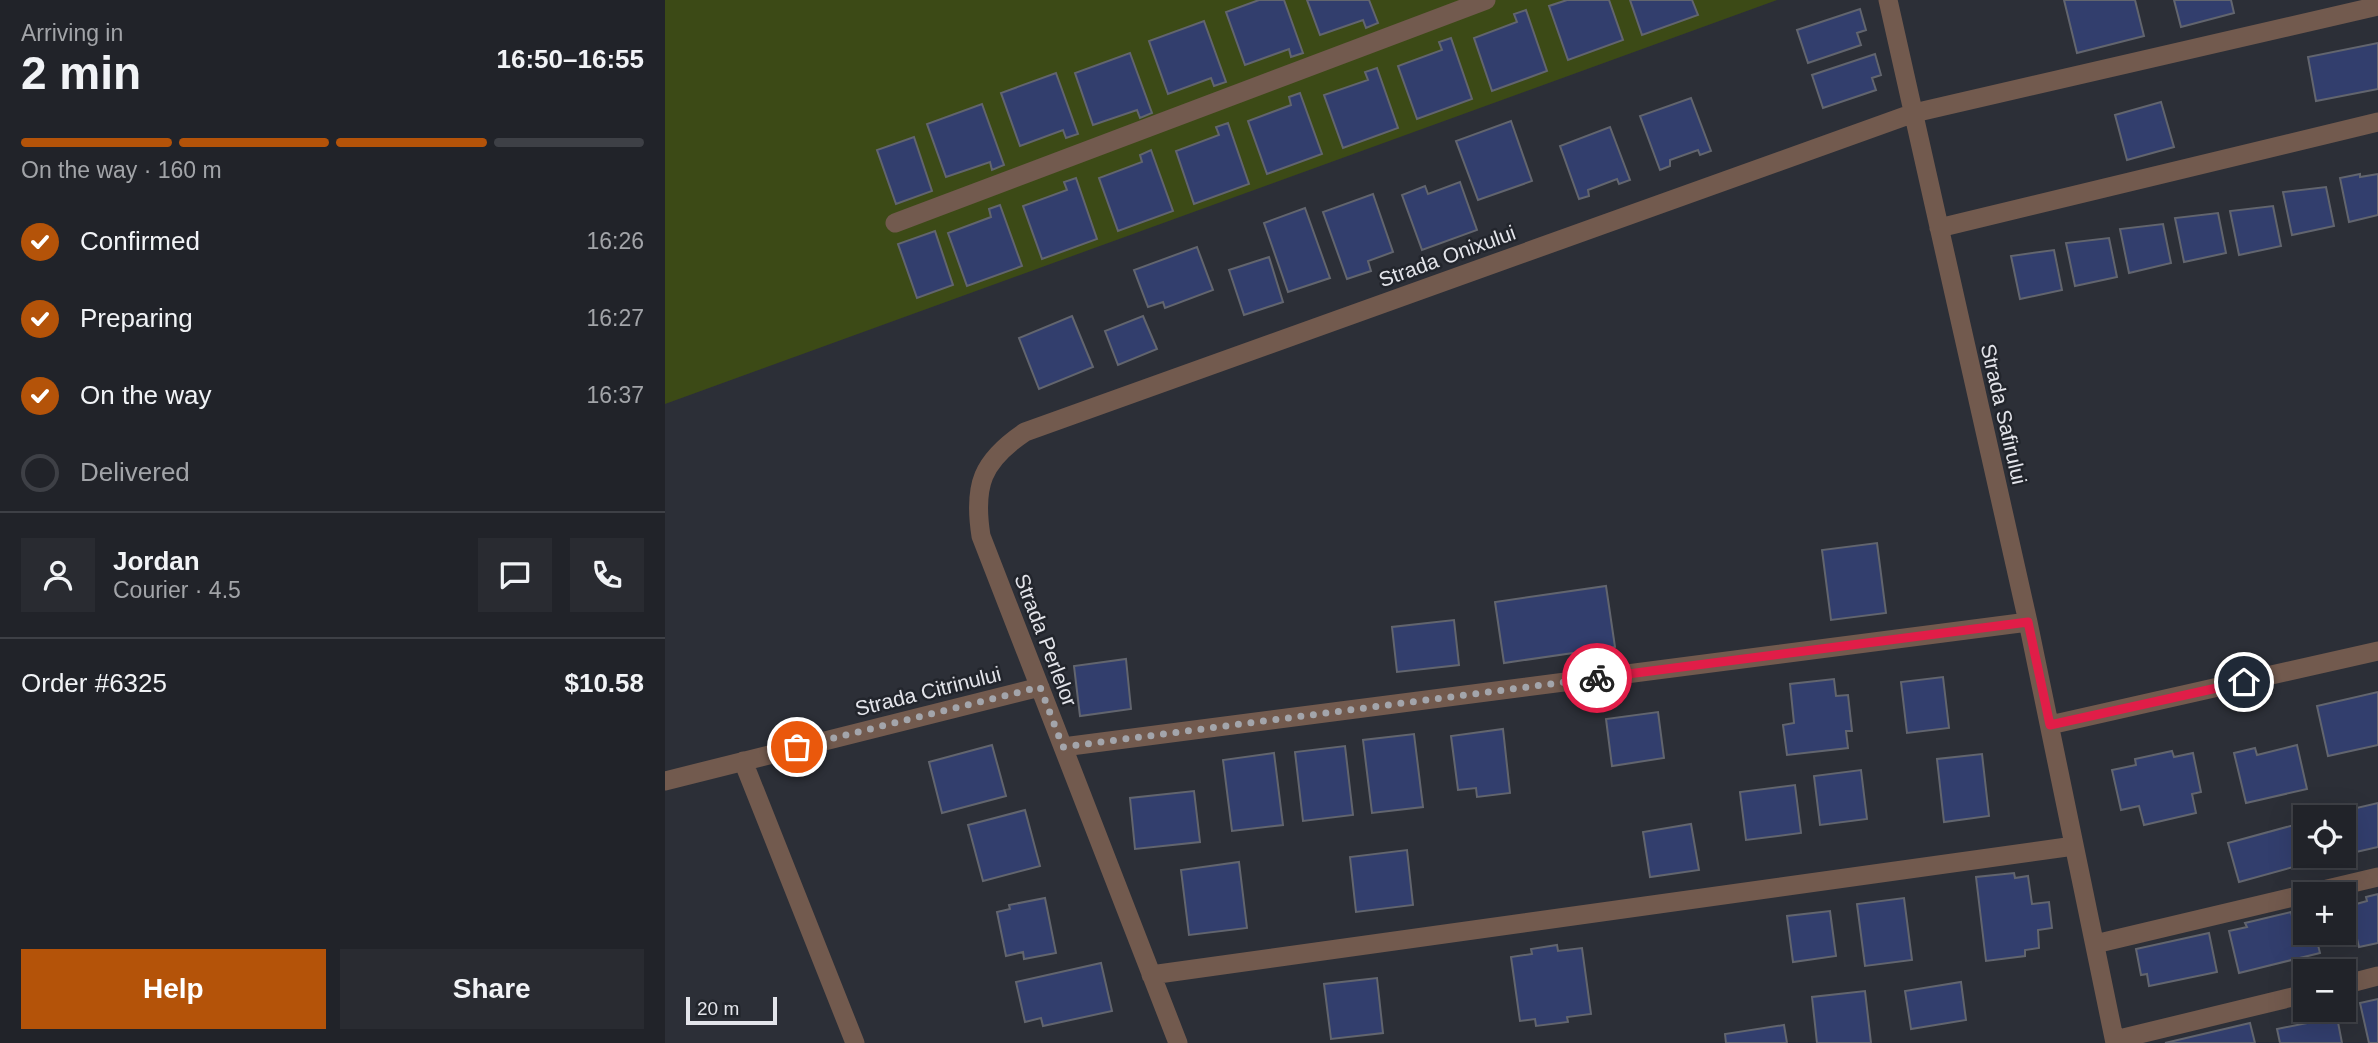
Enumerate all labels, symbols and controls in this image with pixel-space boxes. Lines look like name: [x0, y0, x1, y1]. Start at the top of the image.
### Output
text: Arriving in: [21, 20, 123, 46]
text: 16:50–16:55: [497, 44, 644, 74]
text: 2 min: [21, 47, 141, 99]
text: On the way · 160 m: [21, 157, 222, 183]
street label: Strada Onixului: [1376, 221, 1518, 291]
icon: check: [21, 223, 59, 261]
text: Confirmed: [80, 226, 200, 256]
text: 16:26: [586, 228, 644, 254]
icon: check: [21, 300, 59, 338]
text: Preparing: [80, 303, 193, 333]
text: 16:27: [586, 305, 644, 331]
street label: Strada Safirului: [1977, 341, 2031, 487]
icon: check: [21, 377, 59, 415]
text: On the way: [80, 380, 212, 410]
text: 16:37: [586, 382, 644, 408]
text: Delivered: [80, 457, 190, 487]
button: person: [21, 538, 95, 612]
button: chat: [478, 538, 552, 612]
button: phone: [570, 538, 644, 612]
text: Jordan: [113, 546, 200, 576]
street label: Strada Perlelor: [1010, 570, 1082, 710]
text: Courier · 4.5: [113, 577, 241, 603]
courier: [1562, 643, 1632, 713]
pin: [2214, 652, 2274, 712]
icon: bike: [1578, 659, 1616, 697]
street label: Strada Citrinului: [853, 662, 1003, 720]
icon: home: [2225, 663, 2263, 701]
text: Order #6325: [21, 668, 167, 698]
text: $10.58: [564, 668, 644, 698]
pin: [767, 717, 827, 777]
icon: bag: [778, 728, 816, 766]
map controls: [2293, 805, 2356, 1022]
button: locate: [2293, 805, 2356, 868]
button: +: [2293, 882, 2356, 945]
button: Help: [21, 949, 326, 1029]
button: Share: [340, 949, 644, 1029]
button: −: [2293, 959, 2356, 1022]
scale bar: [686, 994, 777, 1026]
text: 20 m: [697, 998, 739, 1019]

